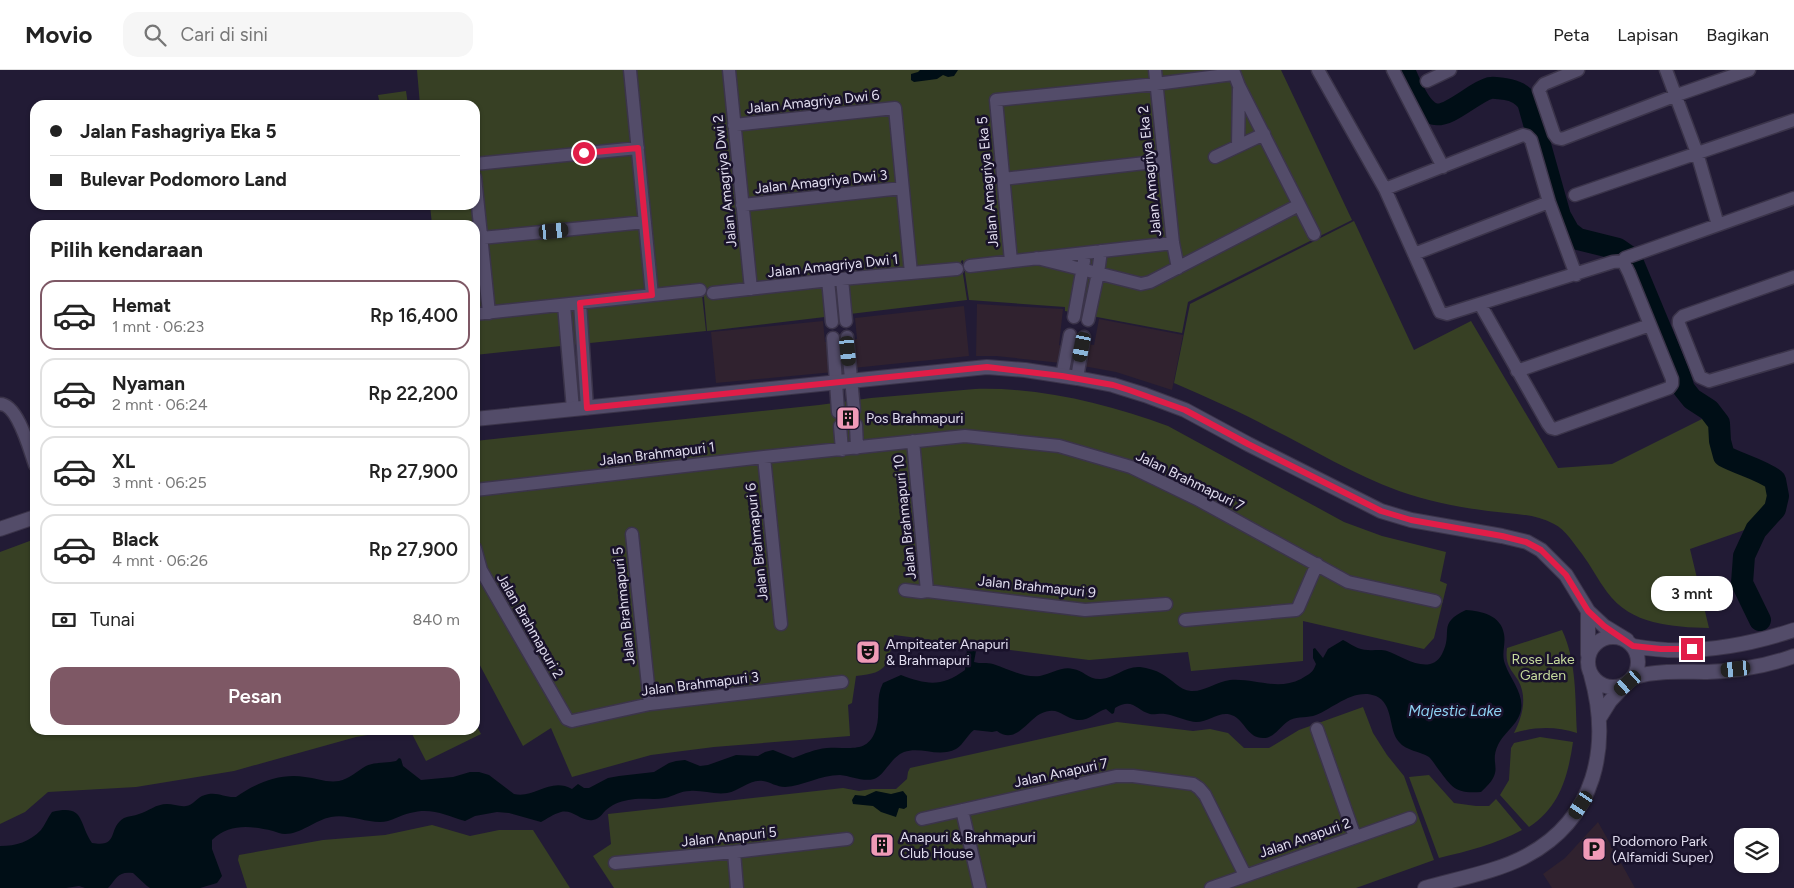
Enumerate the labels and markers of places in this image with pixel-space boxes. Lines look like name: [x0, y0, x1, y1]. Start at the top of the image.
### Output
building icon: Pos Brahmapuri: [835, 405, 861, 431]
place label: Pos Brahmapuri: [866, 410, 963, 427]
place label: Ampiteater Anapuri & Brahmapuri: [886, 636, 1009, 669]
theatre icon: Ampiteater Anapuri & Brahmapuri: [855, 639, 881, 665]
place label: Anapuri & Brahmapuri Club House: [900, 829, 1036, 862]
building icon: Anapuri & Brahmapuri Club House: [869, 832, 895, 858]
place label: Podomoro Park (Alfamidi Super): [1612, 833, 1714, 866]
parking icon: Podomoro Park (Alfamidi Super): [1581, 836, 1607, 862]

